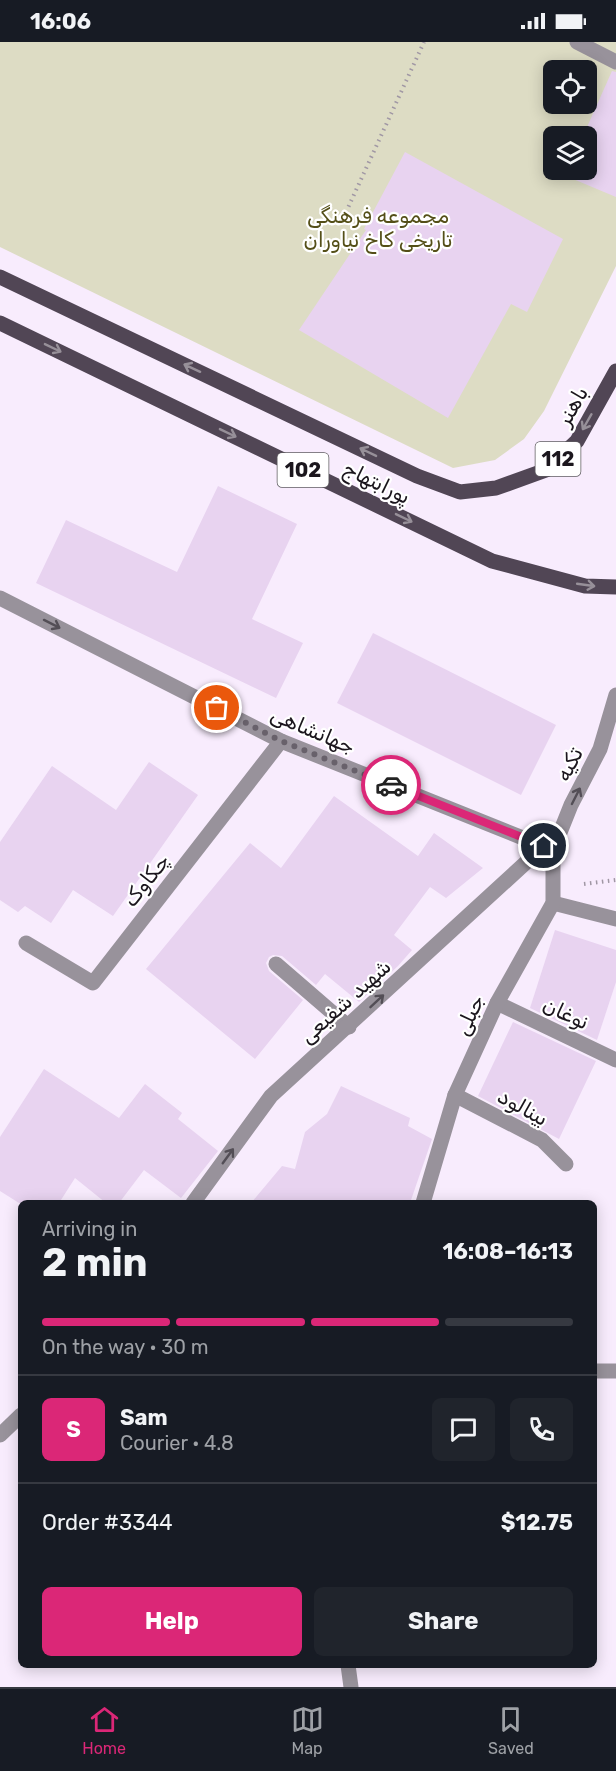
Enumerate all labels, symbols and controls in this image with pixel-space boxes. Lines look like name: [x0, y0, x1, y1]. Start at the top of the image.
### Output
text: 16:06: [30, 8, 91, 35]
map controls: [543, 60, 597, 180]
button: locate: [543, 60, 597, 114]
button: layers: [543, 126, 597, 180]
park label: مجموعه فرهنگی تاریخی کاخ نیاوران: [303, 203, 453, 254]
one-way arrow: [43, 343, 61, 355]
one-way arrow: [183, 362, 201, 374]
street label: باهنر: [550, 382, 593, 432]
one-way arrow: [581, 413, 593, 430]
one-way arrow: [219, 428, 237, 440]
road number: 112: [536, 442, 580, 476]
one-way arrow: [359, 446, 377, 458]
road number: 102: [278, 453, 328, 487]
street label: پورابتهاج: [339, 455, 414, 511]
one-way arrow: [394, 513, 412, 525]
one-way arrow: [575, 580, 595, 591]
one-way arrow: [43, 618, 60, 630]
pin: [191, 682, 242, 733]
icon: bag: [200, 691, 233, 724]
street label: جهانشاهی: [267, 701, 359, 759]
street label: تکیه: [550, 742, 588, 785]
courier: [361, 755, 421, 815]
icon: car: [375, 769, 408, 802]
one-way arrow: [571, 788, 582, 806]
pin: [518, 820, 569, 871]
icon: home: [527, 829, 560, 862]
street label: چکاوک: [118, 849, 175, 912]
street label: شهید شفیعی: [294, 954, 396, 1048]
street label: جبلی: [449, 991, 489, 1039]
street label: نوغان: [539, 992, 593, 1034]
one-way arrow: [369, 994, 384, 1008]
street label: بینالود: [493, 1083, 553, 1131]
one-way arrow: [221, 1148, 234, 1164]
text: Arriving in: [42, 1217, 137, 1241]
text: 16:08–16:13: [442, 1238, 573, 1265]
text: 2 min: [42, 1240, 148, 1286]
text: On the way · 30 m: [42, 1335, 209, 1359]
button: chat: [432, 1398, 495, 1461]
button: phone: [510, 1398, 573, 1461]
text: Sam: [120, 1404, 168, 1431]
text: S: [66, 1416, 81, 1443]
text: Courier · 4.8: [120, 1431, 234, 1455]
text: Order #3344: [42, 1509, 173, 1536]
text: $12.75: [501, 1509, 573, 1536]
button: Help: [42, 1587, 302, 1656]
button: Share: [314, 1587, 573, 1656]
tab: Home: [82, 1703, 126, 1758]
tab: Map: [291, 1703, 324, 1758]
tab: Saved: [488, 1703, 534, 1758]

